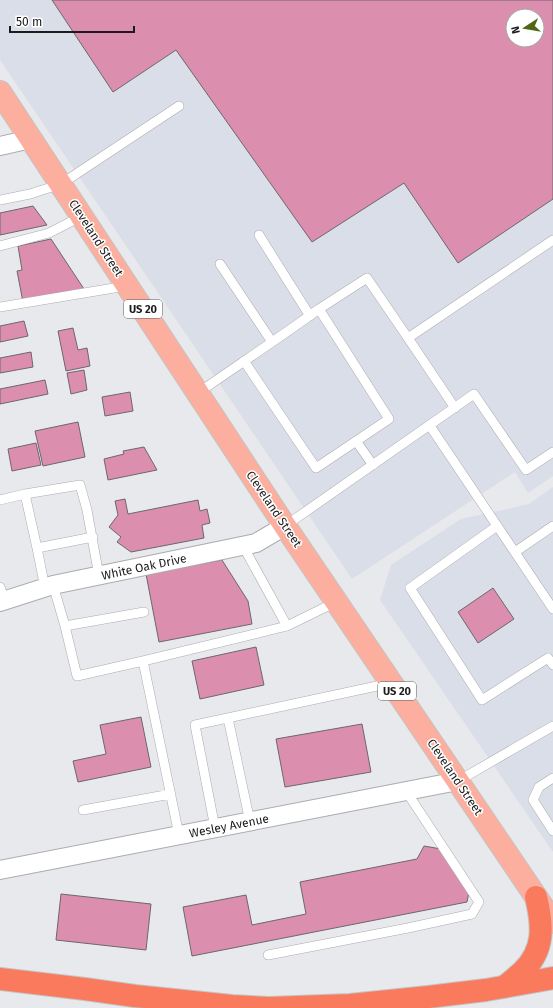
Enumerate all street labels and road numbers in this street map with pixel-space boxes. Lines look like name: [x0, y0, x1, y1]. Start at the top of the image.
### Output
street label: Cleveland Street: [66, 197, 126, 280]
road number: US 20: [124, 300, 162, 318]
street label: Cleveland Street: [243, 468, 305, 550]
street label: White Oak Drive: [100, 551, 188, 583]
road number: US 20: [378, 682, 416, 700]
street label: Cleveland Street: [424, 736, 486, 818]
street label: Wesley Avenue: [188, 811, 270, 841]

